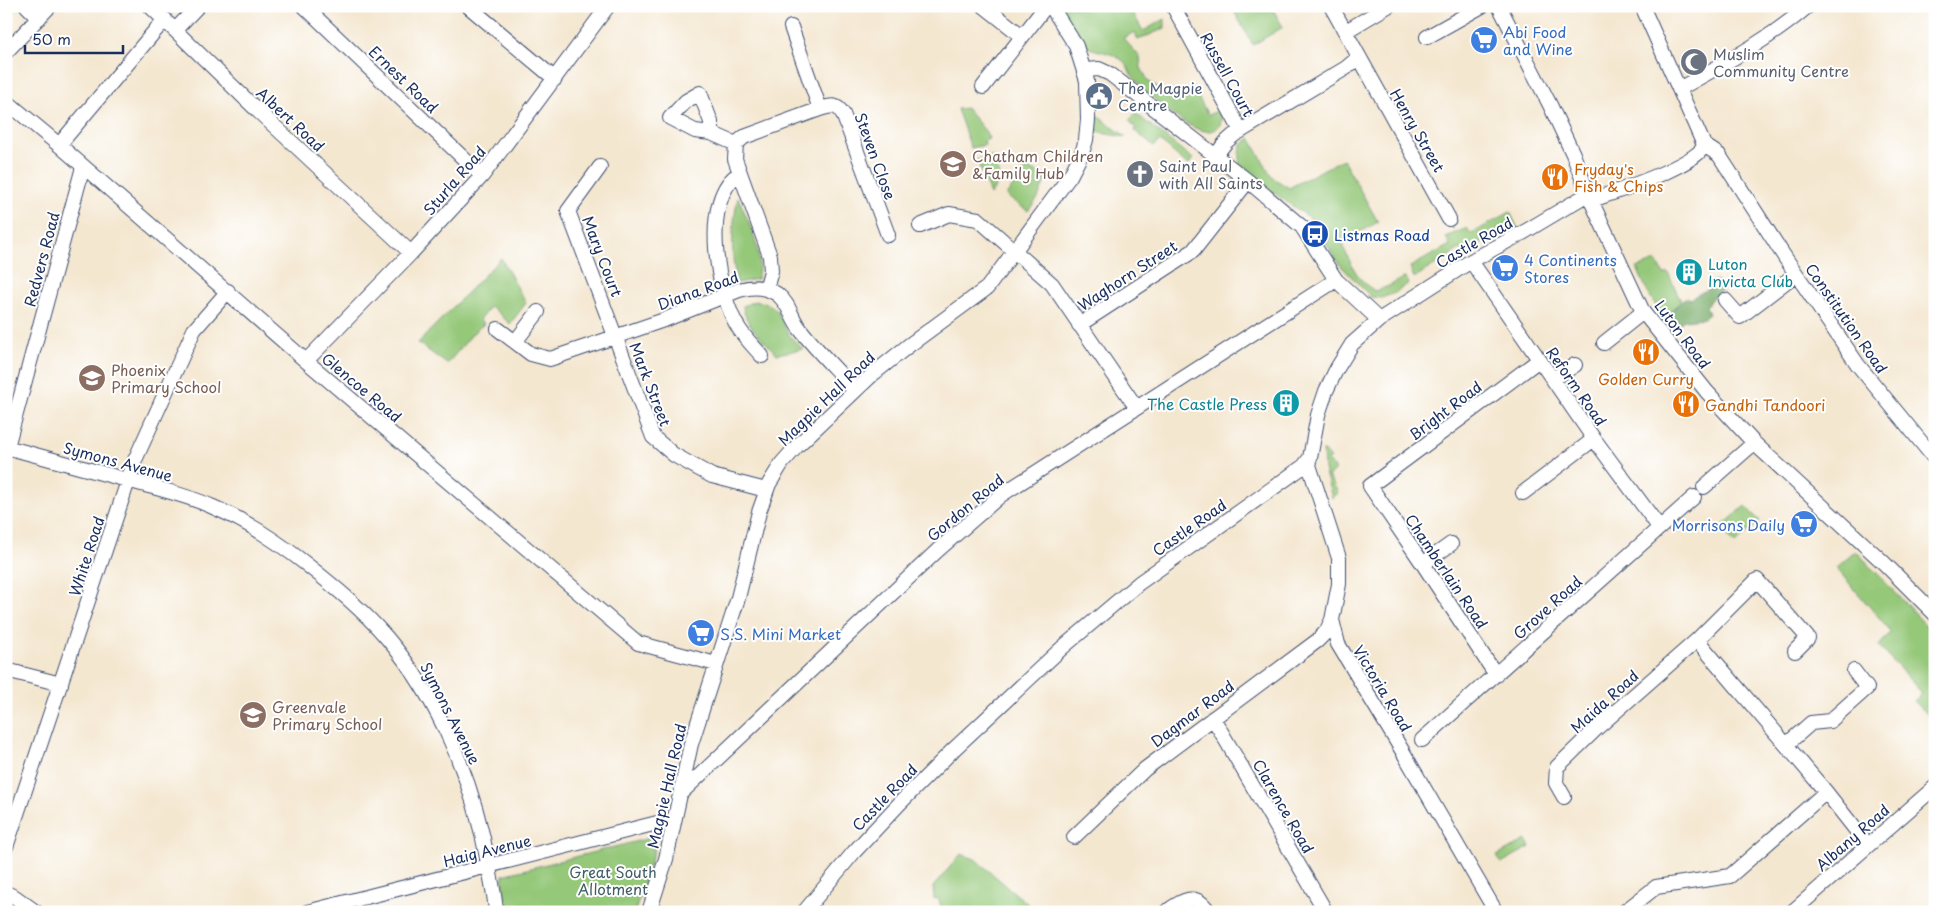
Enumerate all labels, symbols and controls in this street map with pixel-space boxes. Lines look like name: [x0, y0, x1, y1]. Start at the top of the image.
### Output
place label: Abi Food and Wine: [1503, 20, 1573, 60]
scale bar: [25, 22, 122, 54]
supermarket icon: Abi Food and Wine: [1469, 25, 1499, 55]
text: 50 m: [32, 27, 71, 50]
street label: Russell Court: [1195, 27, 1261, 121]
street label: Ernest Road: [364, 40, 444, 118]
place label: Muslim Community Centre: [1713, 42, 1849, 82]
mosque icon: Muslim Community Centre: [1679, 47, 1709, 77]
place label: The Magpie Centre: [1118, 76, 1203, 116]
street label: Albert Road: [252, 81, 330, 157]
public building icon: The Magpie Centre: [1084, 81, 1114, 111]
street label: Henry Street: [1385, 84, 1451, 176]
street label: Steven Close: [850, 109, 902, 203]
street label: Sturla Road: [417, 140, 491, 220]
place label: Chatham Children &Family Hub: [972, 144, 1103, 184]
school or university icon: Chatham Children &Family Hub: [938, 149, 968, 179]
place label: Saint Paul with All Saints: [1159, 154, 1263, 194]
place label: Fryday's Fish & Chips: [1574, 157, 1663, 197]
church icon: Saint Paul with All Saints: [1125, 159, 1155, 189]
restaurant icon: Fryday's Fish & Chips: [1540, 162, 1570, 192]
street label: Redvers Road: [17, 209, 65, 309]
street label: Castle Road: [1431, 211, 1517, 273]
street label: Mary Court: [577, 212, 629, 300]
bus stop icon: Listmas Road: [1300, 219, 1330, 249]
place label: Listmas Road: [1334, 223, 1430, 246]
street label: Waghorn Street: [1073, 234, 1181, 316]
place label: 4 Continents Stores: [1524, 248, 1617, 288]
place label: Luton Invicta Club: [1708, 252, 1793, 292]
supermarket icon: 4 Continents Stores: [1490, 253, 1520, 283]
building icon: Luton Invicta Club: [1674, 257, 1704, 287]
street label: Constitution Road: [1800, 258, 1894, 378]
street label: Diana Road: [654, 265, 742, 315]
street label: Luton Road: [1649, 295, 1717, 373]
restaurant icon: Golden Curry: [1631, 337, 1661, 367]
street label: Mark Street: [624, 339, 678, 430]
street label: Reform Road: [1541, 342, 1613, 430]
street label: Magpie Hall Road: [772, 345, 880, 451]
street label: Glencoe Road: [317, 347, 407, 427]
place label: Phoenix Primary School: [111, 358, 221, 398]
school or university icon: Phoenix Primary School: [77, 363, 107, 393]
place label: Golden Curry: [1598, 367, 1694, 390]
street label: Bright Road: [1404, 375, 1486, 445]
building icon: The Castle Press: [1271, 388, 1301, 418]
restaurant icon: Gandhi Tandoori: [1671, 389, 1701, 419]
place label: The Castle Press: [1147, 392, 1267, 415]
place label: Gandhi Tandoori: [1705, 393, 1825, 416]
street label: Symons Avenue: [61, 435, 175, 487]
street label: Gordon Road: [921, 468, 1009, 546]
street label: Castle Road: [1147, 493, 1231, 561]
street label: Chamberlain Road: [1400, 509, 1494, 633]
supermarket icon: Morrisons Daily: [1789, 509, 1819, 539]
street label: White Road: [62, 513, 110, 599]
place label: Morrisons Daily: [1672, 513, 1785, 536]
street label: Grove Road: [1507, 570, 1587, 644]
supermarket icon: S.S. Mini Market: [686, 618, 716, 648]
place label: S.S. Mini Market: [720, 622, 841, 645]
street label: Victoria Road: [1348, 640, 1418, 736]
street label: Symons Avenue: [415, 658, 487, 768]
street label: Maida Road: [1565, 664, 1643, 738]
street label: Dagmar Road: [1146, 674, 1238, 752]
place label: Greenvale Primary School: [272, 695, 382, 735]
school or university icon: Greenvale Primary School: [238, 700, 268, 730]
street label: Magpie Hall Road: [640, 721, 692, 851]
street label: Clarence Road: [1248, 755, 1320, 857]
street label: Castle Road: [846, 758, 922, 836]
street label: Albany Road: [1810, 798, 1894, 876]
street label: Haig Avenue: [441, 828, 533, 872]
park label: Great South Allotment: [569, 860, 657, 900]

